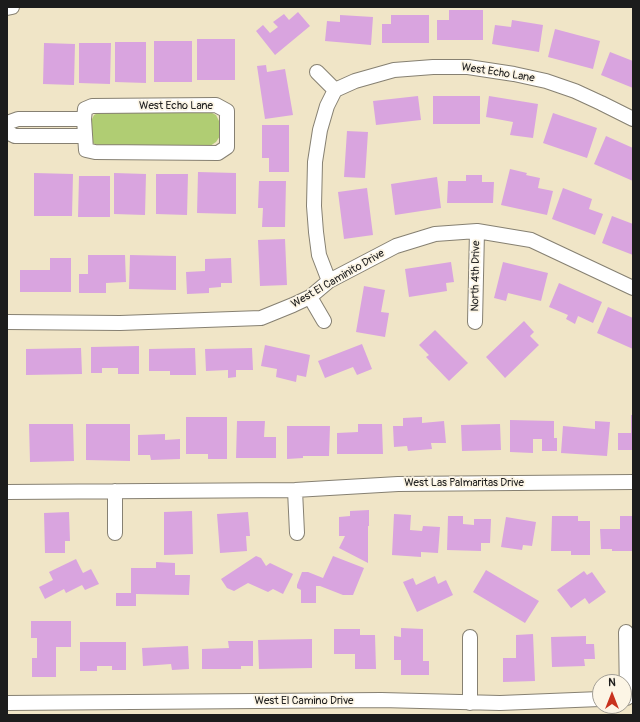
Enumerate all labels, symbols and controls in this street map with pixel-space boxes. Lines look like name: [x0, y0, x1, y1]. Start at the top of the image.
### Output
street label: West Echo Lane: [460, 61, 536, 85]
street label: West Echo Lane: [139, 99, 213, 113]
street label: North 4th Drive: [469, 240, 483, 312]
street label: West El Caminito Drive: [289, 247, 387, 311]
street label: West Las Palmaritas Drive: [404, 476, 524, 490]
north arrow: [592, 674, 632, 714]
text: N: [608, 676, 616, 689]
street label: West El Camino Drive: [254, 694, 354, 708]

